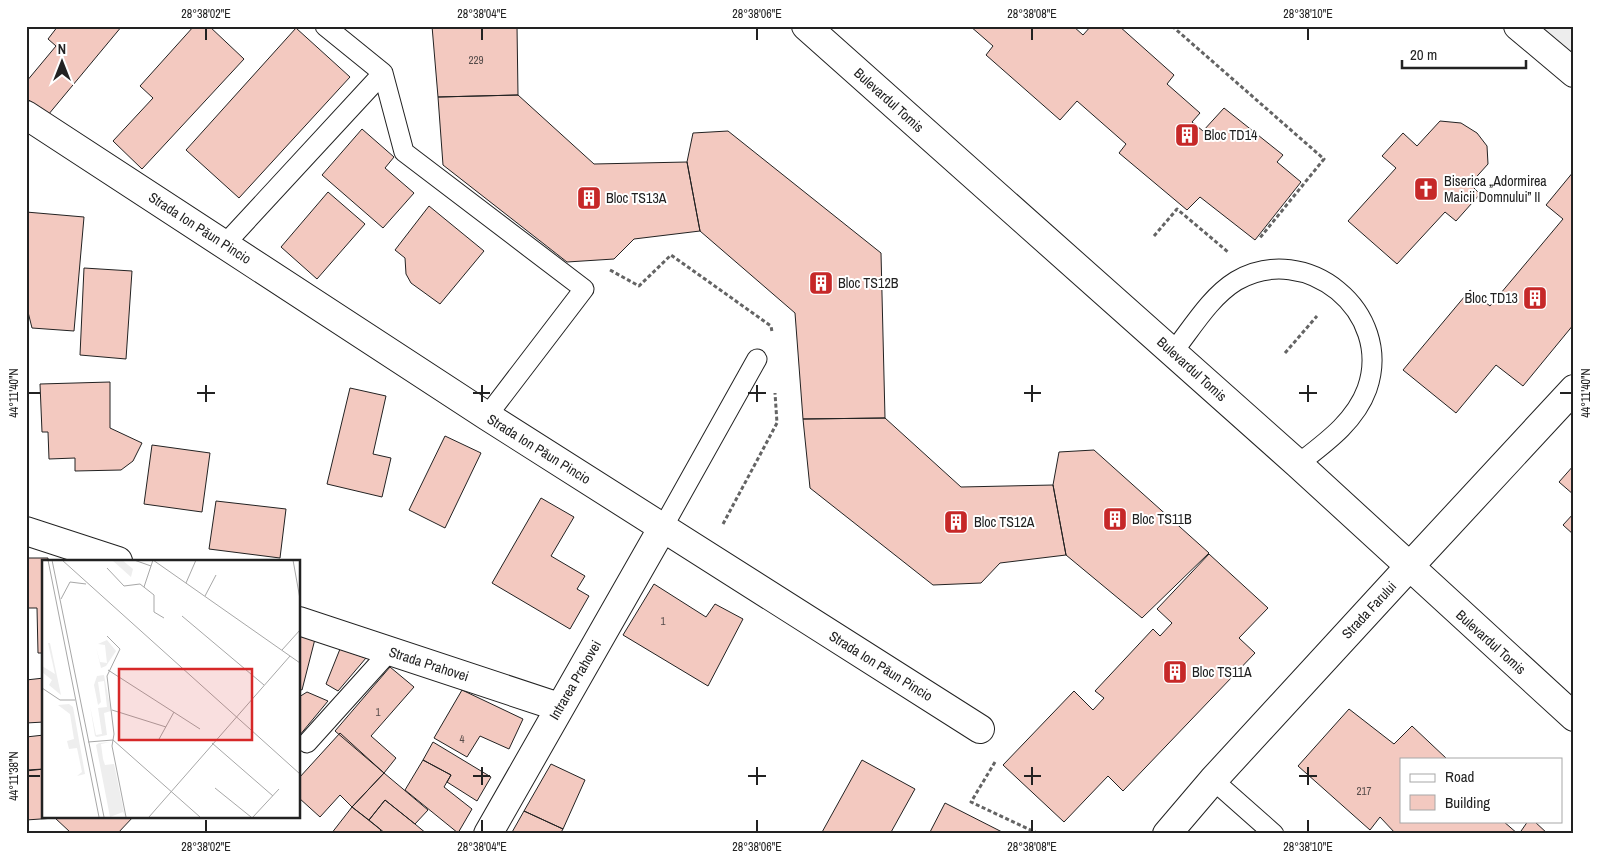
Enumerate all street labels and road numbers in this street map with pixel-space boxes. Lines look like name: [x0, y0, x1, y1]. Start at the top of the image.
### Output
street label: Bulevardul Tomis: [850, 64, 928, 136]
street label: Strada Ion Păun Pincio: [145, 188, 255, 268]
street label: Bulevardul Tomis: [1153, 333, 1231, 405]
street label: Strada Ion Păun Pincio: [484, 410, 594, 488]
street label: Strada Farului: [1338, 577, 1400, 643]
street label: Bulevardul Tomis: [1452, 606, 1530, 678]
street label: Strada Ion Păun Pincio: [826, 627, 936, 705]
street label: Intrarea Prahovei: [545, 637, 605, 723]
street label: Strada Prahovei: [387, 643, 471, 685]

